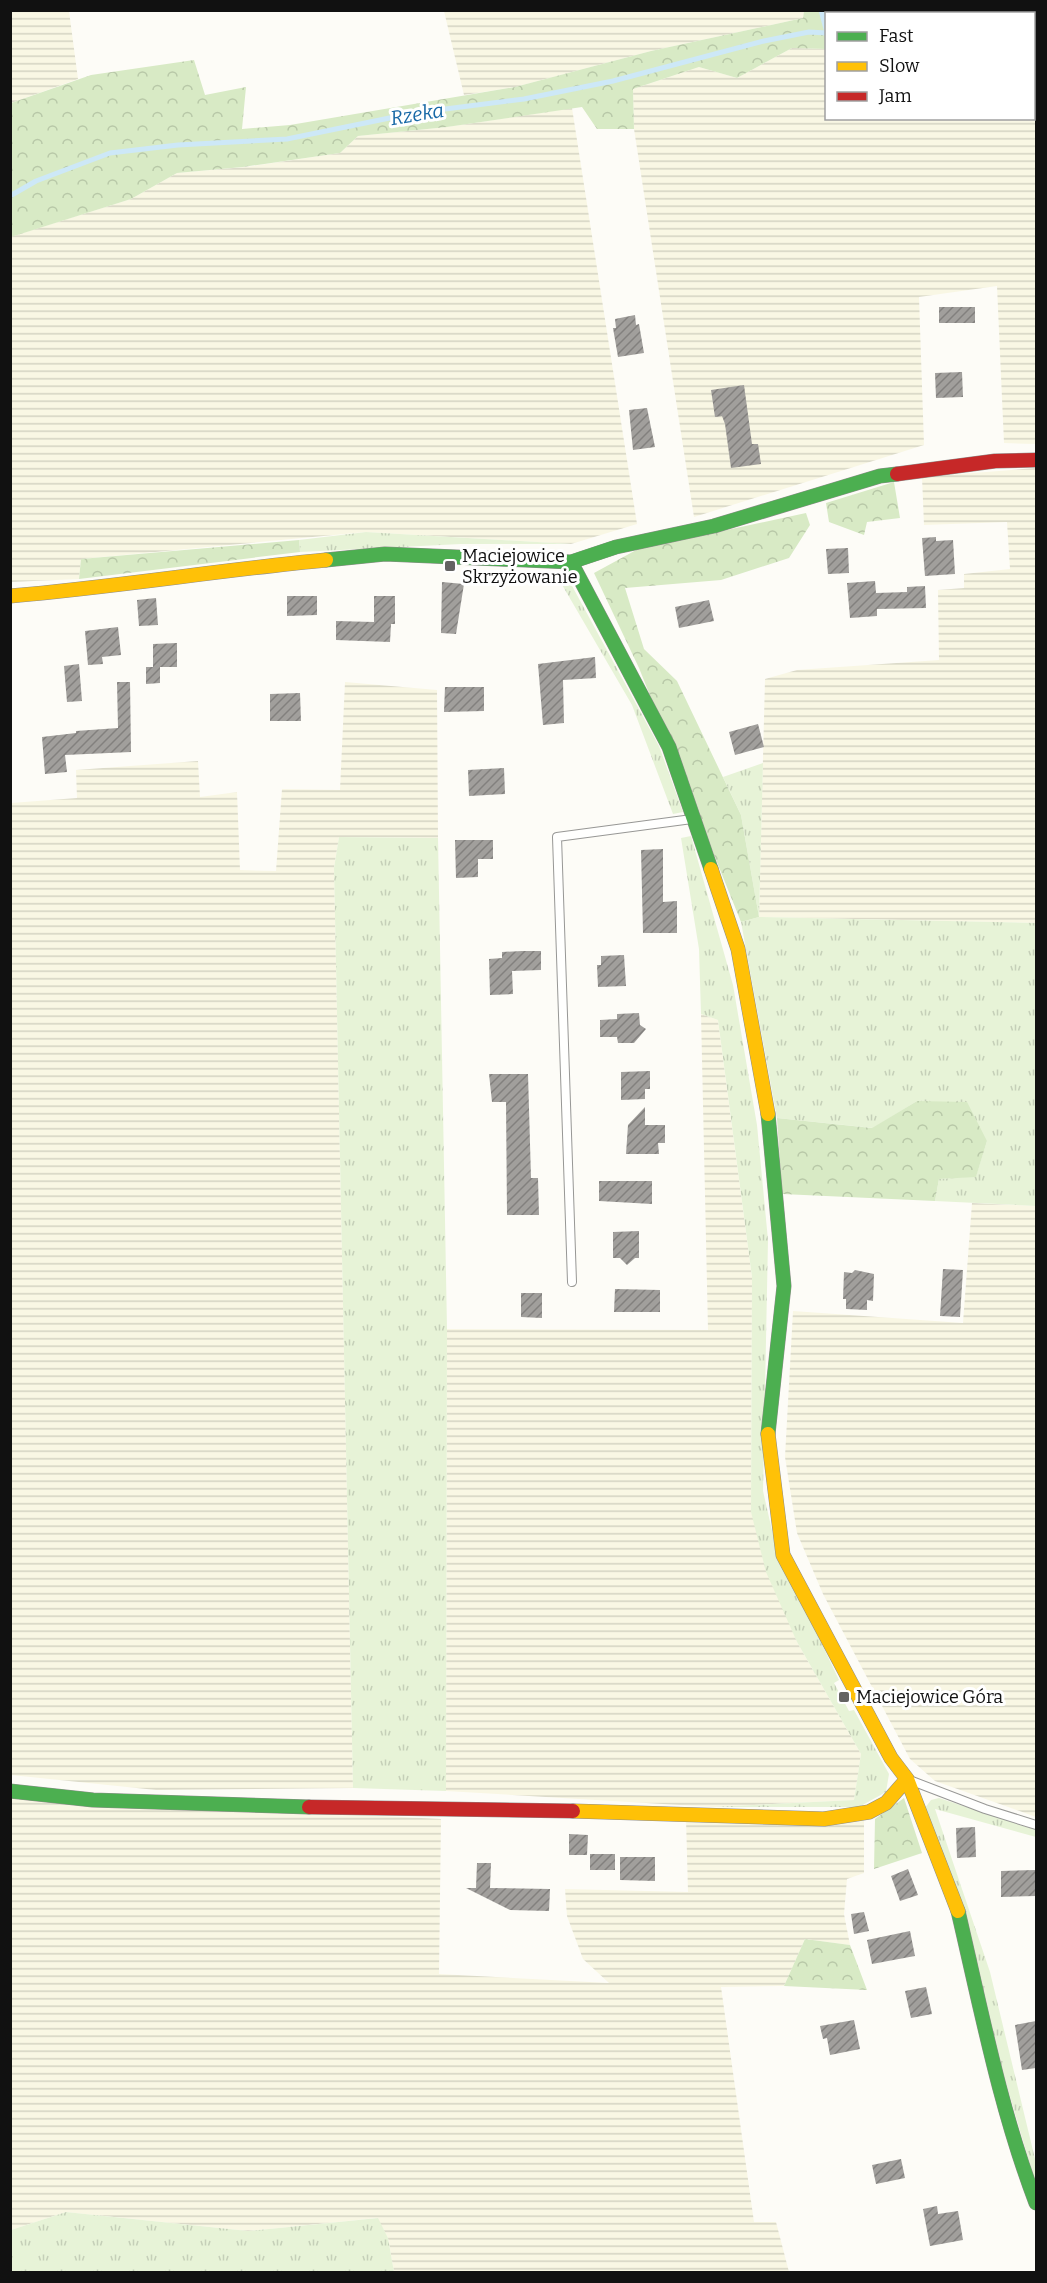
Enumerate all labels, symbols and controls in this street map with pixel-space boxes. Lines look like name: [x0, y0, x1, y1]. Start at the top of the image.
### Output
legend: [825, 12, 1035, 120]
text: Fast: [879, 25, 914, 47]
text: Slow: [879, 55, 920, 77]
text: Jam: [878, 85, 912, 107]
water label: Rzeka: [388, 98, 446, 130]
place label: Maciejowice Skrzyżowanie: [462, 545, 578, 588]
marker: Maciejowice Skrzyżowanie: [443, 559, 457, 573]
place label: Maciejowice Góra: [856, 1686, 1003, 1708]
marker: Maciejowice Góra: [837, 1690, 851, 1704]

